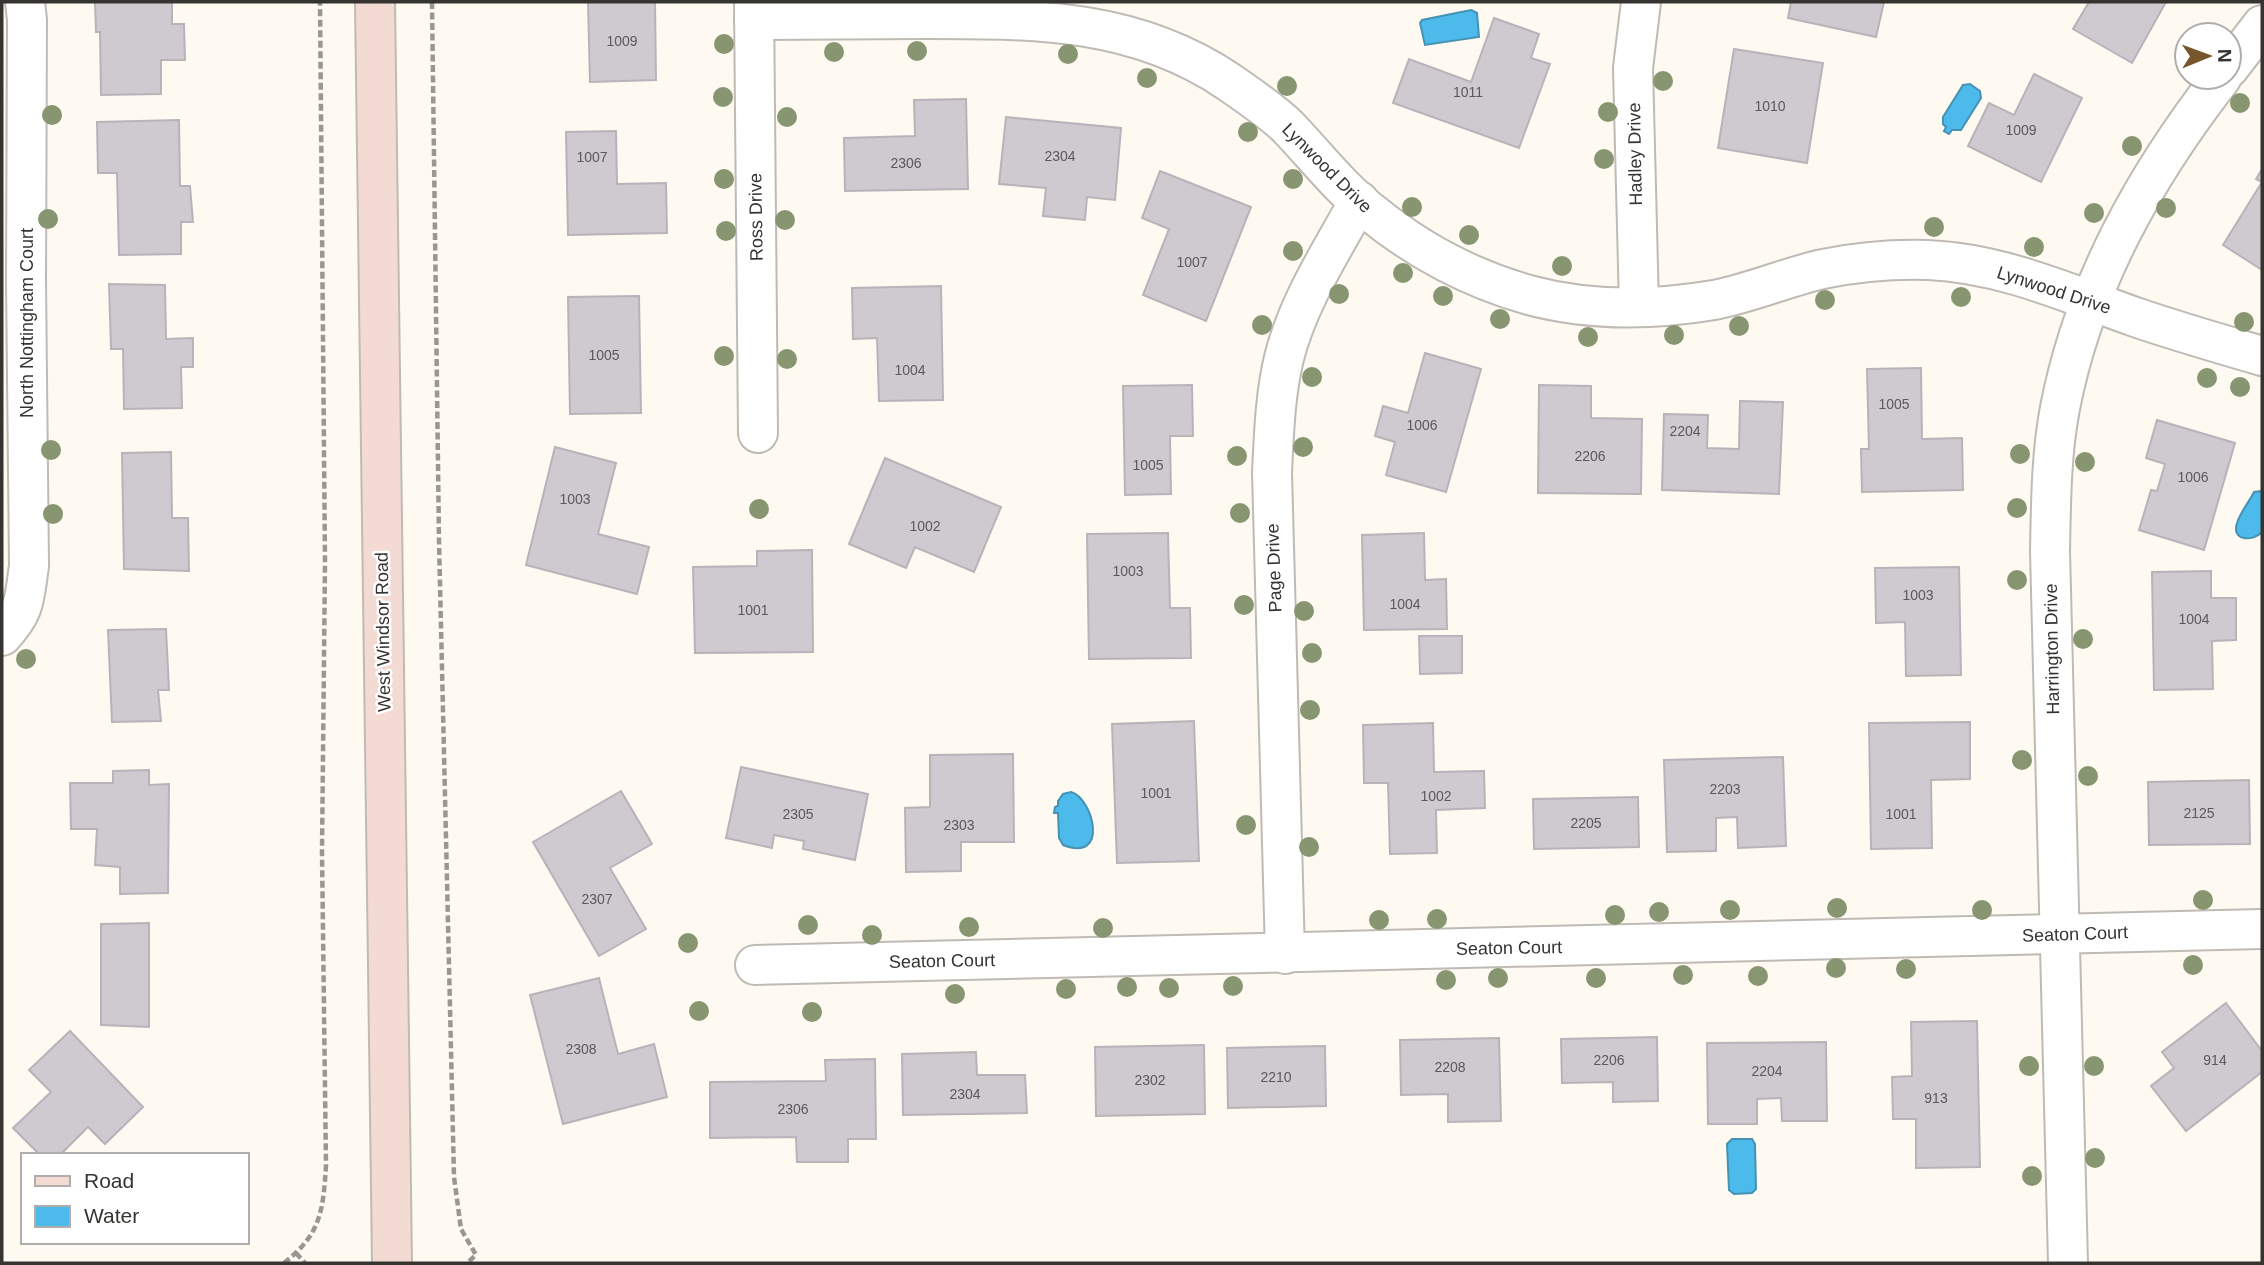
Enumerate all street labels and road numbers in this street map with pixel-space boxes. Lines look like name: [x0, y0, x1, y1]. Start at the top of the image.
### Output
street label: Hadley Drive: [1624, 102, 1646, 206]
street label: Lynwood Drive: [1278, 119, 1376, 217]
street label: Ross Drive: [745, 173, 767, 261]
street label: North Nottingham Court: [17, 228, 37, 418]
street label: Lynwood Drive: [1995, 262, 2113, 318]
street label: Page Drive: [1262, 523, 1286, 613]
street label: West Windsor Road: [372, 552, 394, 712]
street label: Harrington Drive: [2041, 583, 2063, 715]
street label: Seaton Court: [2022, 922, 2128, 946]
street label: Seaton Court: [1456, 937, 1562, 959]
street label: Seaton Court: [889, 950, 995, 972]

